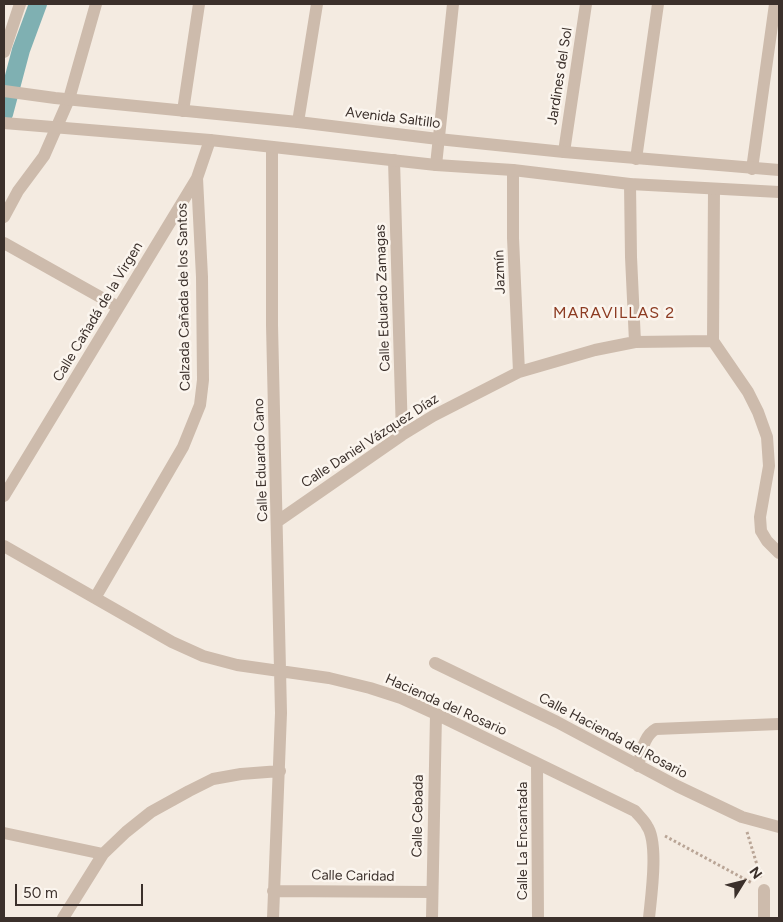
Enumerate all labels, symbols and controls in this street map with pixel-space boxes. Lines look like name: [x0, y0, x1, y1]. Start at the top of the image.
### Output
street label: Jardines del Sol: [544, 26, 576, 126]
street label: Avenida Saltillo: [345, 104, 441, 132]
street label: Calzada Cañada de los Santos: [174, 203, 194, 391]
street label: Calle Eduardo Zamagas: [372, 224, 394, 372]
street label: Calle Cañadá de la Virgen: [50, 239, 146, 385]
street label: Jazmín: [491, 250, 509, 294]
district label: MARAVILLAS 2: [551, 303, 677, 323]
street label: Calle Daniel Vázquez Díaz: [298, 390, 442, 492]
street label: Calle Eduardo Cano: [250, 398, 272, 522]
street label: Hacienda del Rosario: [382, 671, 510, 739]
street label: Calle Hacienda del Rosario: [536, 690, 690, 782]
street label: Calle Cebada: [409, 774, 427, 858]
street label: Calle La Encantada: [515, 782, 531, 900]
north arrow: [718, 857, 768, 907]
text: N: [745, 864, 766, 882]
street label: Calle Caridad: [311, 867, 395, 885]
scale bar: [18, 874, 145, 906]
text: 50 m: [23, 884, 58, 902]

